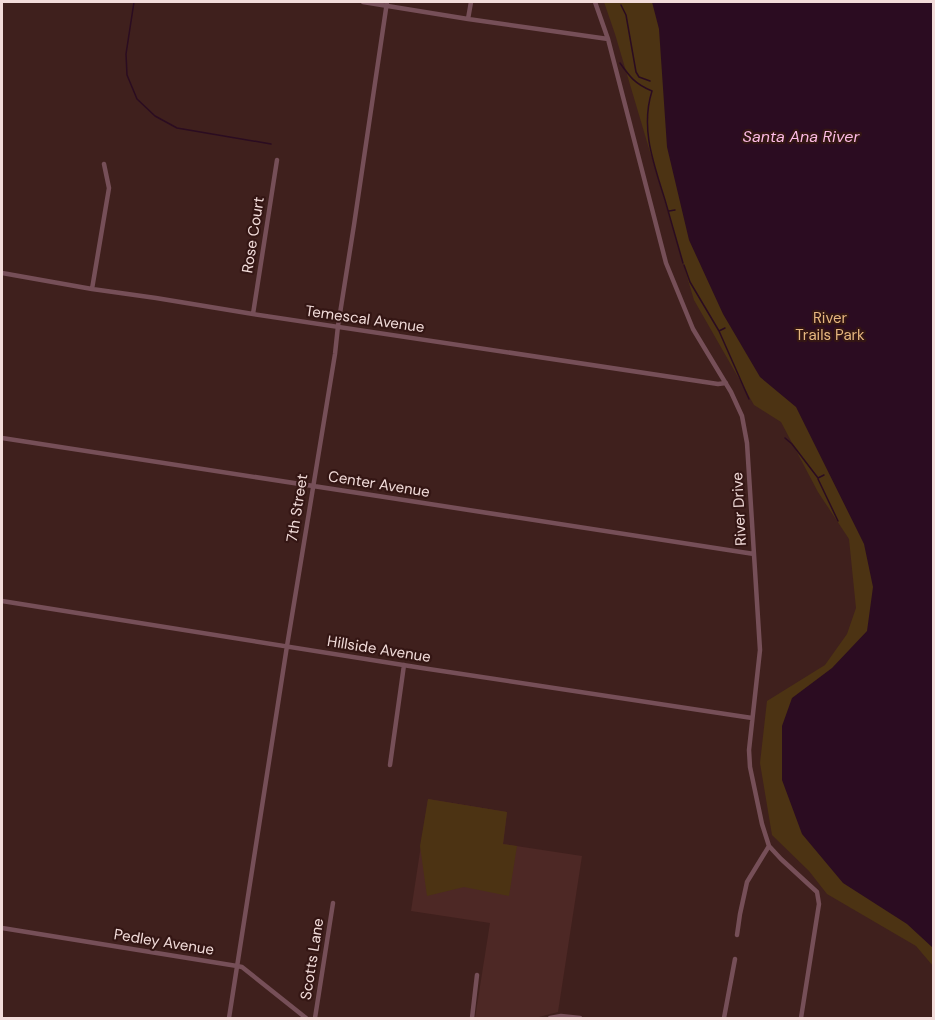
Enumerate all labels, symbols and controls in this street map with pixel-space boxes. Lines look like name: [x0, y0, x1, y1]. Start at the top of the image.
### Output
water label: Santa Ana River: [743, 126, 860, 147]
street label: Rose Court: [237, 195, 269, 275]
street label: Temescal Avenue: [304, 301, 426, 337]
park label: River Trails Park: [795, 308, 865, 345]
street label: Center Avenue: [327, 466, 431, 502]
street label: 7th Street: [282, 472, 312, 544]
street label: River Drive: [727, 472, 751, 546]
street label: Hillside Avenue: [326, 631, 432, 667]
street label: Scotts Lane: [296, 917, 328, 1001]
street label: Pedley Avenue: [113, 924, 215, 960]

